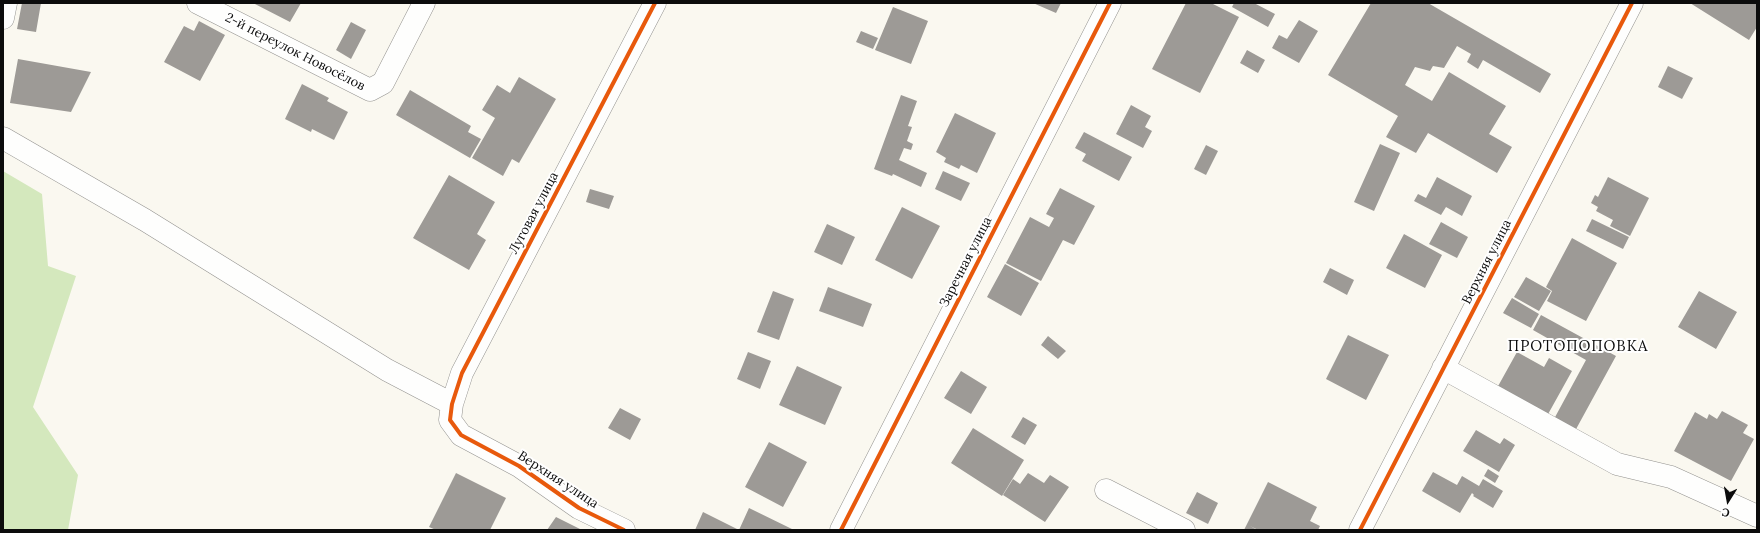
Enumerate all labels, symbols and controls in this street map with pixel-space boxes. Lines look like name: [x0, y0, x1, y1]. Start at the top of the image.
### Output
street label: 2-й переулок Новосёлов: [222, 10, 368, 94]
street label: Луговая улица: [506, 169, 562, 257]
street label: Заречная улица: [936, 214, 996, 310]
street label: Верхняя улица: [1459, 217, 1515, 307]
district label: ПРОТОПОПОВКА: [1508, 338, 1648, 356]
street label: Верхняя улица: [515, 448, 601, 512]
north arrow: [1708, 481, 1748, 521]
text: С: [1721, 505, 1731, 520]

